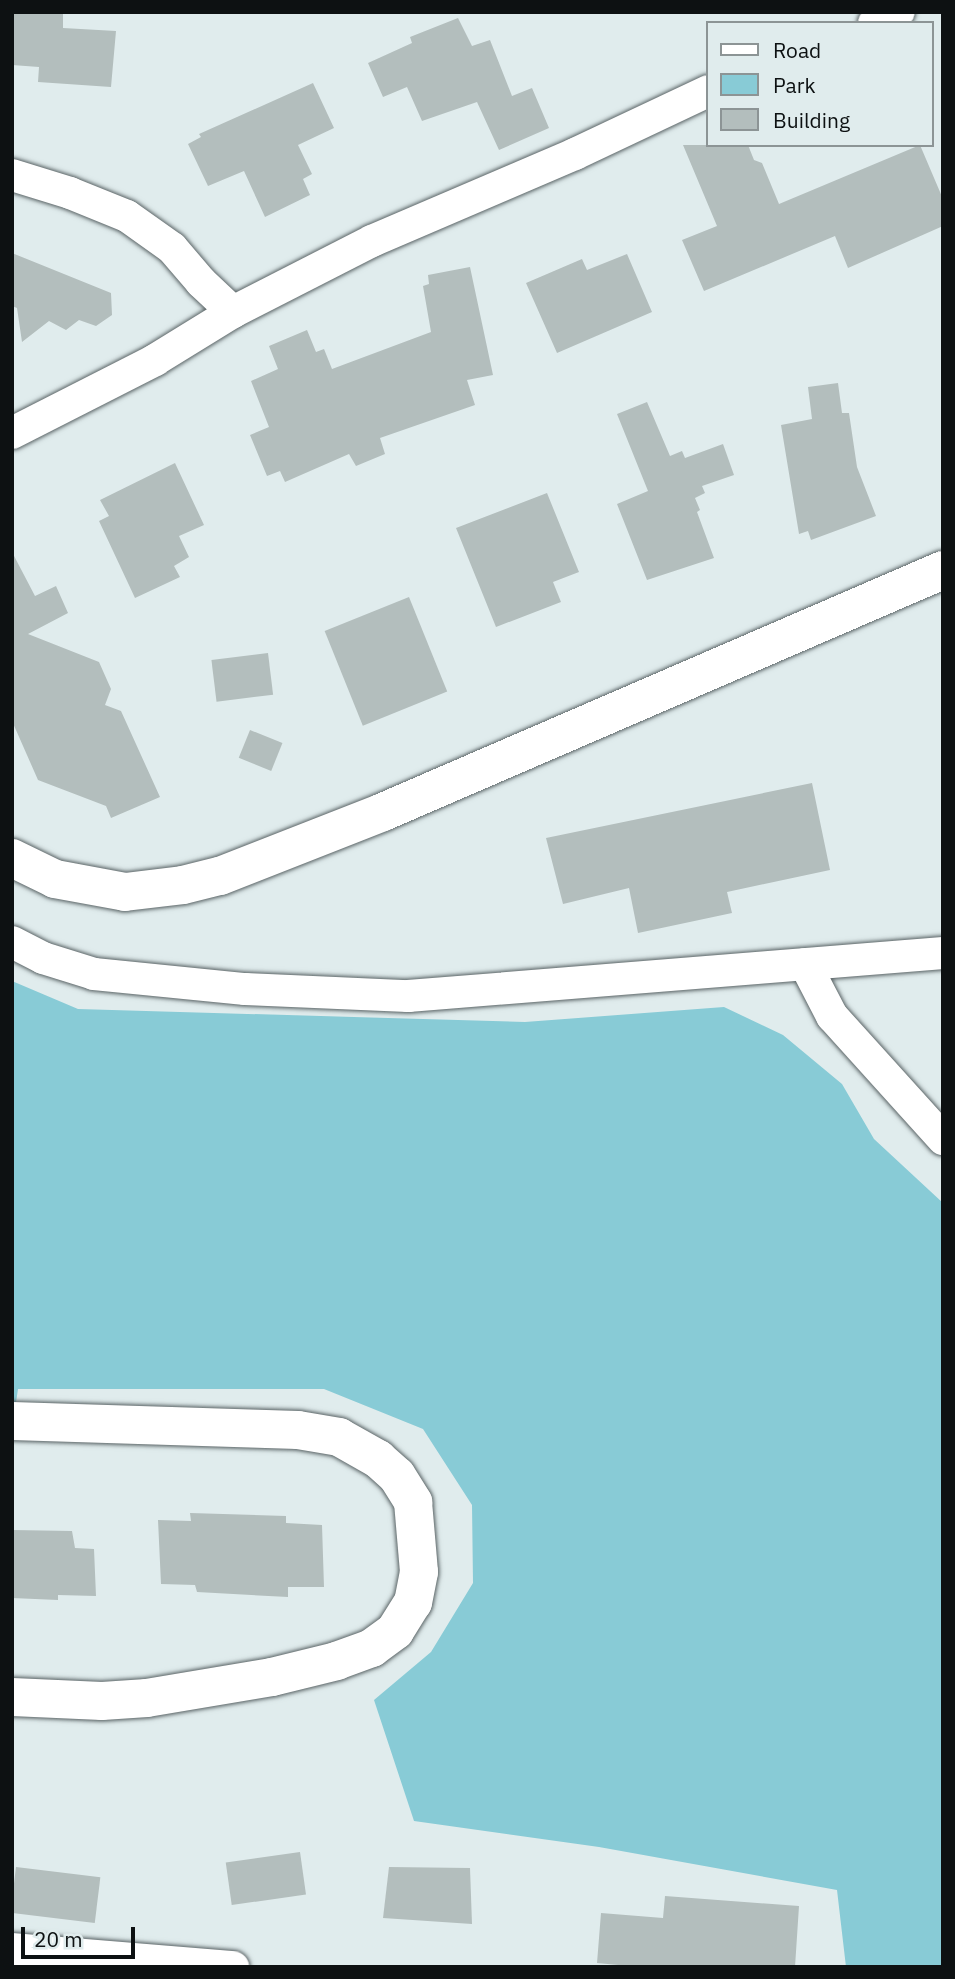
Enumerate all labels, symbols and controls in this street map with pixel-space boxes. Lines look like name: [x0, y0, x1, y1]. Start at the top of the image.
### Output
legend: [706, 21, 934, 147]
text: Road: [773, 36, 821, 64]
text: Park: [773, 71, 816, 99]
text: Building: [773, 106, 850, 134]
scale bar: [24, 1912, 138, 1956]
text: 20 m: [34, 1925, 83, 1953]

